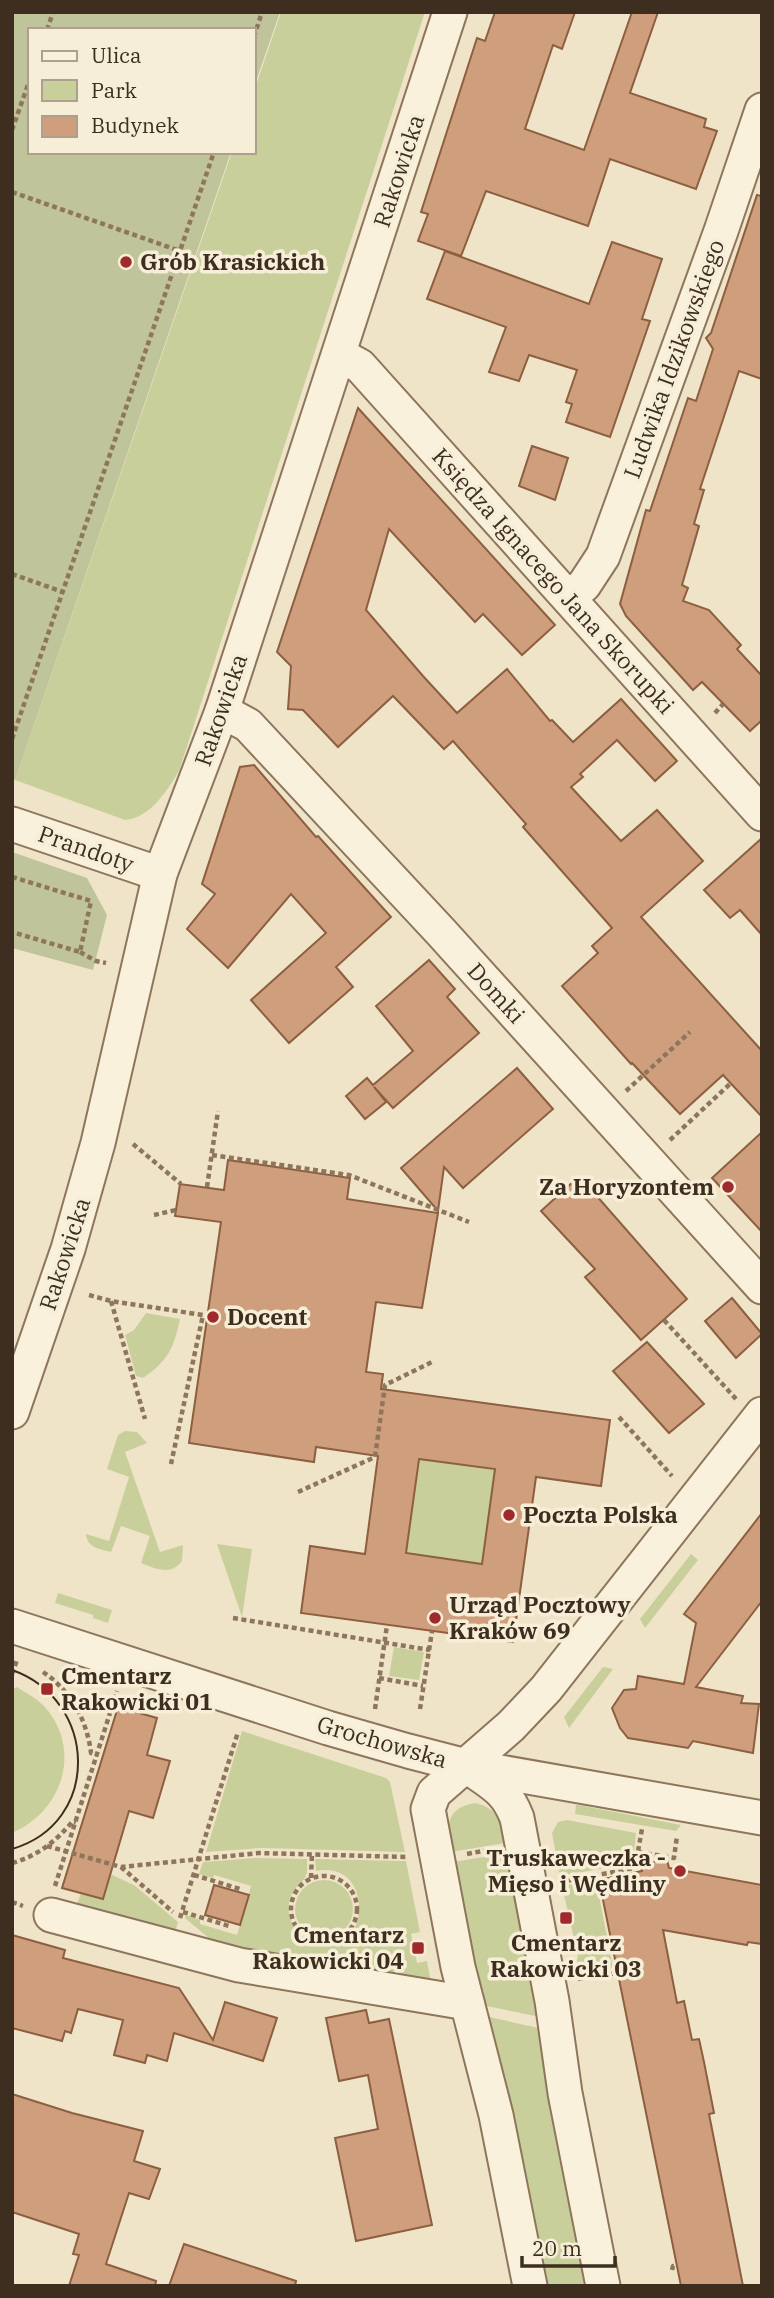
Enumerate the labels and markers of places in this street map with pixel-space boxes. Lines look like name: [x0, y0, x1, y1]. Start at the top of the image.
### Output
place label: Grób Krasickich: [140, 246, 325, 276]
marker: Grób Krasickich: [118, 254, 134, 270]
place label: Za Horyzontem: [539, 1171, 714, 1201]
marker: Za Horyzontem: [720, 1179, 736, 1195]
place label: Docent: [227, 1301, 307, 1331]
marker: Docent: [205, 1309, 221, 1325]
place label: Poczta Polska: [523, 1499, 678, 1529]
marker: Poczta Polska: [501, 1507, 517, 1523]
place label: Urząd Pocztowy Kraków 69: [449, 1589, 631, 1645]
marker: Urząd Pocztowy Kraków 69: [427, 1610, 443, 1626]
place label: Cmentarz Rakowicki 01: [61, 1660, 213, 1716]
marker: Cmentarz Rakowicki 01: [39, 1681, 55, 1697]
place label: Truskaweczka - Mięso i Wędliny: [486, 1842, 666, 1898]
marker: Truskaweczka - Mięso i Wędliny: [672, 1863, 688, 1879]
marker: Cmentarz Rakowicki 03: [558, 1910, 574, 1926]
place label: Cmentarz Rakowicki 04: [252, 1919, 404, 1975]
place label: Cmentarz Rakowicki 03: [490, 1927, 642, 1983]
marker: Cmentarz Rakowicki 04: [410, 1940, 426, 1956]

